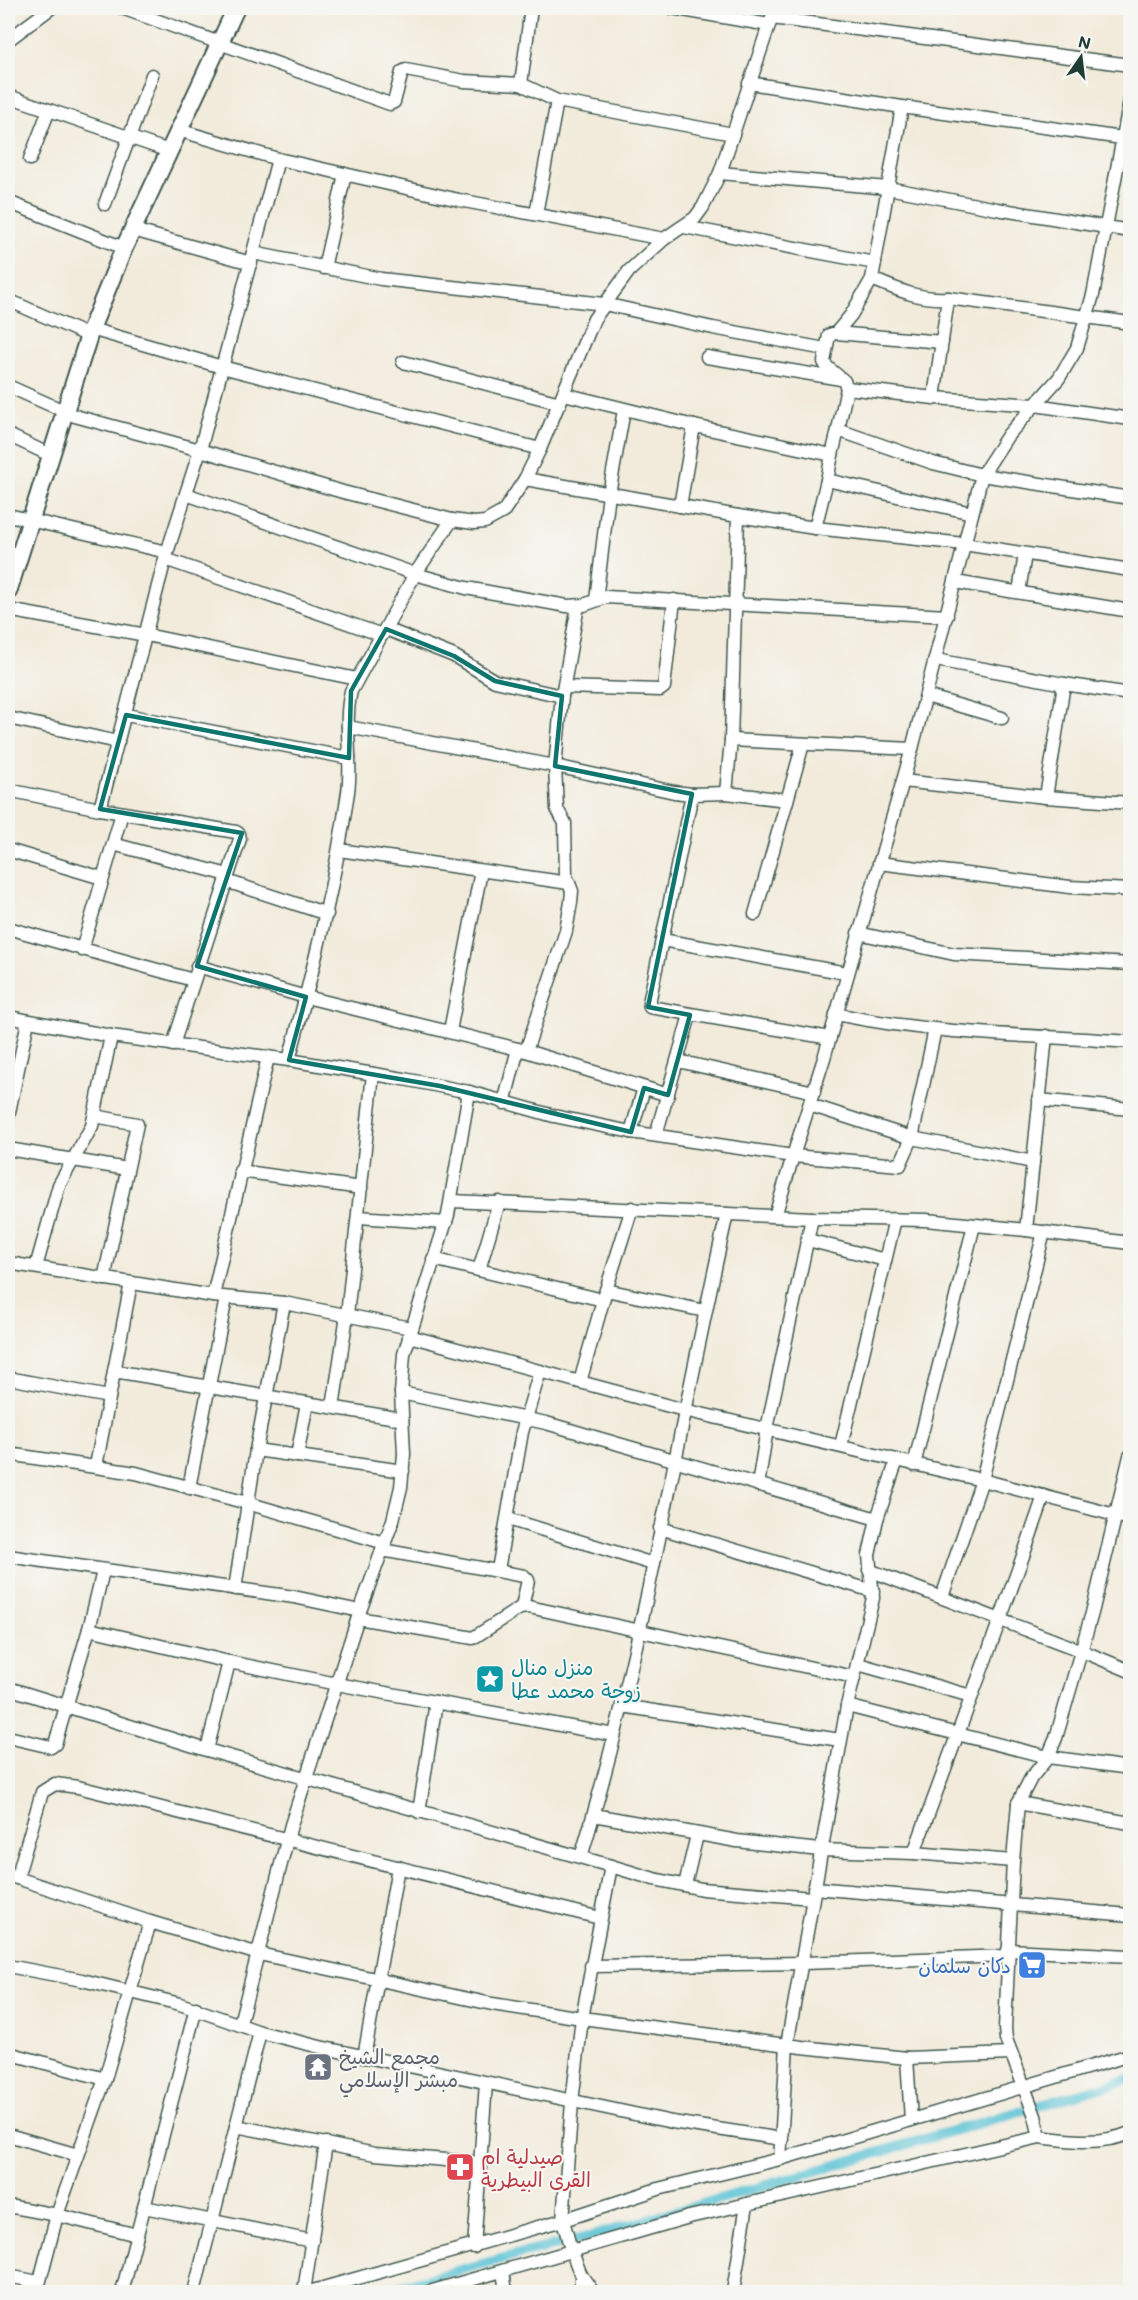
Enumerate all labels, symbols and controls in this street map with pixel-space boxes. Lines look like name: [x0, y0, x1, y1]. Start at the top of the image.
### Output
north arrow: [1051, 27, 1111, 87]
text: N: [1076, 30, 1093, 54]
place label: منزل منال زوجة محمد عطا: [511, 1654, 641, 1703]
place icon: منزل منال زوجة محمد عطا: [474, 1663, 506, 1695]
supermarket icon: دكان سلمان: [1016, 1949, 1048, 1981]
place label: دكان سلمان: [918, 1952, 1011, 1978]
place label: مجمع الشيخ مبشر الإسلامي: [339, 2043, 458, 2098]
temple icon: مجمع الشيخ مبشر الإسلامي: [302, 2051, 334, 2083]
place label: صيدلية ام القرى البيطرية: [481, 2143, 591, 2192]
pharmacy icon: صيدلية ام القرى البيطرية: [444, 2151, 476, 2183]

